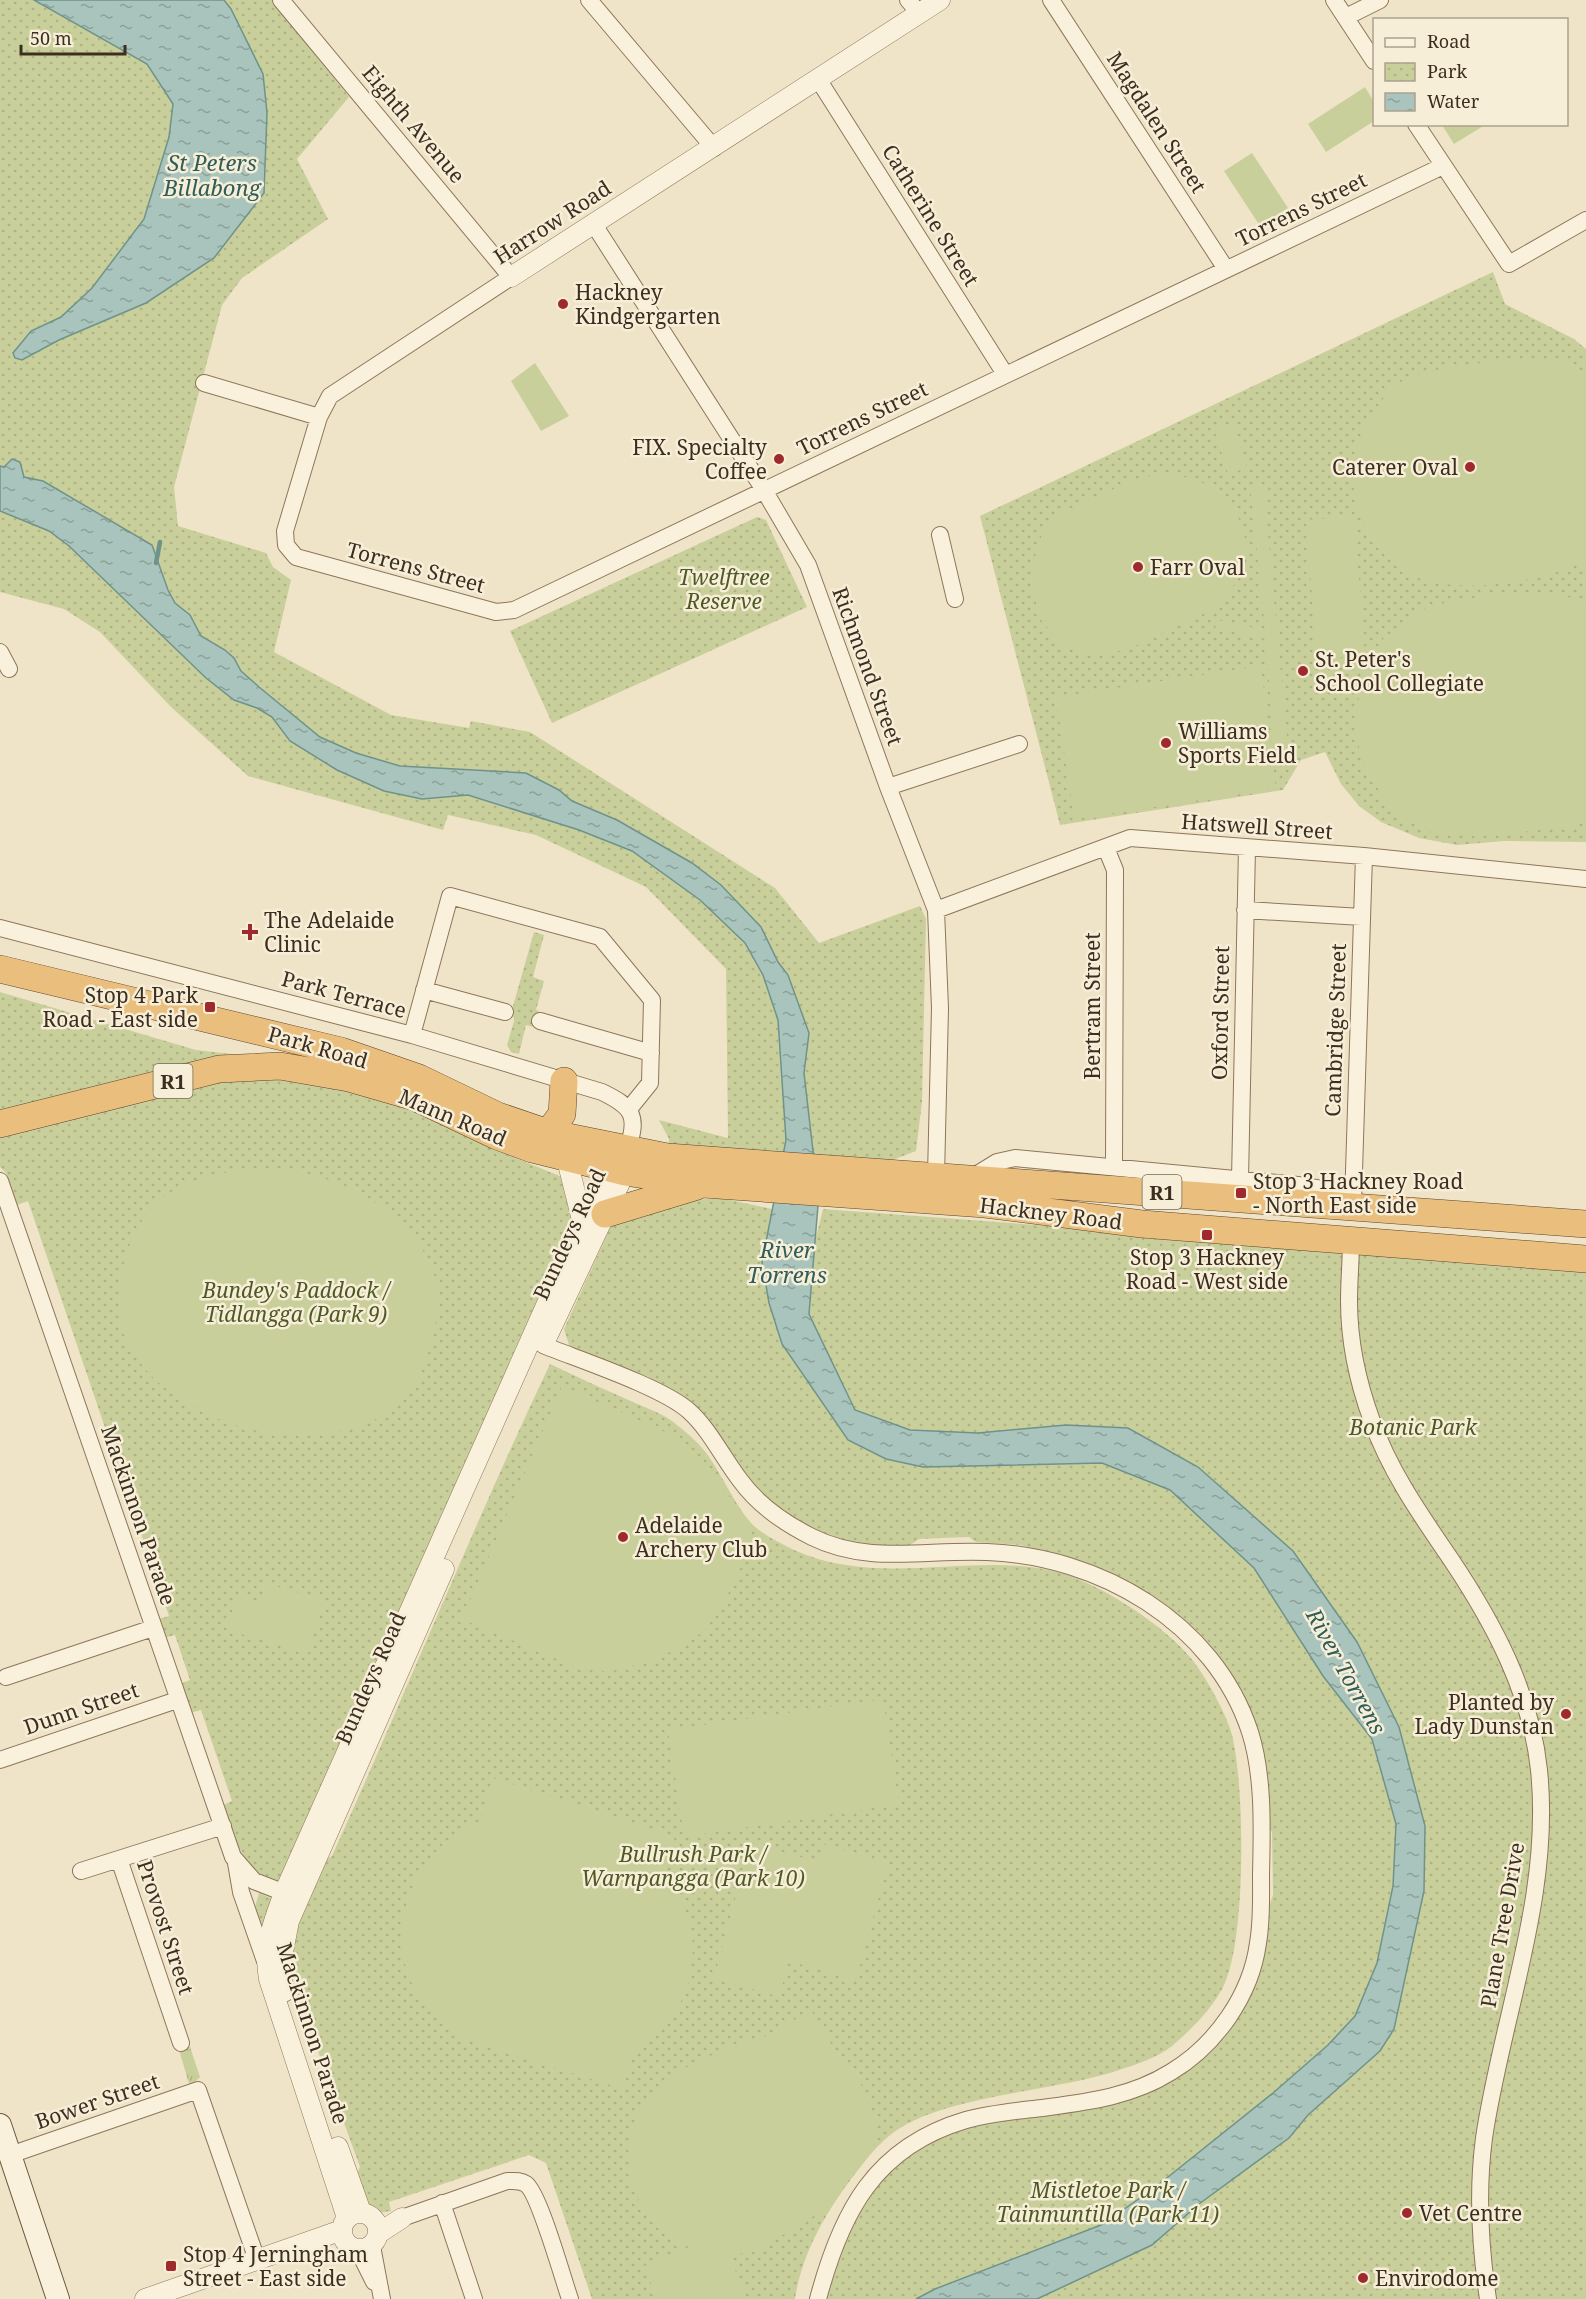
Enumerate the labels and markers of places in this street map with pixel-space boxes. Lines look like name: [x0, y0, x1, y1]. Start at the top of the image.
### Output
place label: Hackney Kindgergarten: [575, 278, 720, 330]
marker: Hackney Kindgergarten: [556, 297, 570, 311]
place label: FIX. Specialty Coffee: [632, 433, 767, 485]
marker: FIX. Specialty Coffee: [772, 452, 786, 466]
place label: Caterer Oval: [1332, 453, 1458, 481]
marker: Caterer Oval: [1463, 460, 1477, 474]
place label: Farr Oval: [1150, 553, 1245, 581]
marker: Farr Oval: [1131, 560, 1145, 574]
place label: St. Peter's School Collegiate: [1315, 645, 1484, 697]
marker: St. Peter's School Collegiate: [1296, 664, 1310, 678]
place label: Williams Sports Field: [1178, 717, 1297, 769]
marker: Williams Sports Field: [1159, 736, 1173, 750]
place label: The Adelaide Clinic: [264, 906, 395, 958]
marker: The Adelaide Clinic: [241, 923, 259, 941]
place label: Stop 4 Park Road - East side: [42, 981, 199, 1033]
marker: Stop 4 Park Road - East side: [203, 1000, 217, 1014]
place label: Stop 3 Hackney Road - North East side: [1253, 1167, 1463, 1219]
marker: Stop 3 Hackney Road - North East side: [1234, 1186, 1248, 1200]
marker: Stop 3 Hackney Road - West side: [1200, 1228, 1214, 1242]
place label: Stop 3 Hackney Road - West side: [1126, 1243, 1288, 1295]
place label: Adelaide Archery Club: [635, 1511, 767, 1563]
marker: Adelaide Archery Club: [616, 1530, 630, 1544]
place label: Planted by Lady Dunstan: [1414, 1688, 1554, 1740]
marker: Planted by Lady Dunstan: [1559, 1707, 1573, 1721]
place label: Vet Centre: [1419, 2199, 1522, 2227]
marker: Vet Centre: [1400, 2206, 1414, 2220]
place label: Stop 4 Jerningham Street - East side: [183, 2240, 368, 2292]
marker: Stop 4 Jerningham Street - East side: [164, 2259, 178, 2273]
place label: Envirodome: [1375, 2264, 1499, 2292]
marker: Envirodome: [1356, 2271, 1370, 2285]

